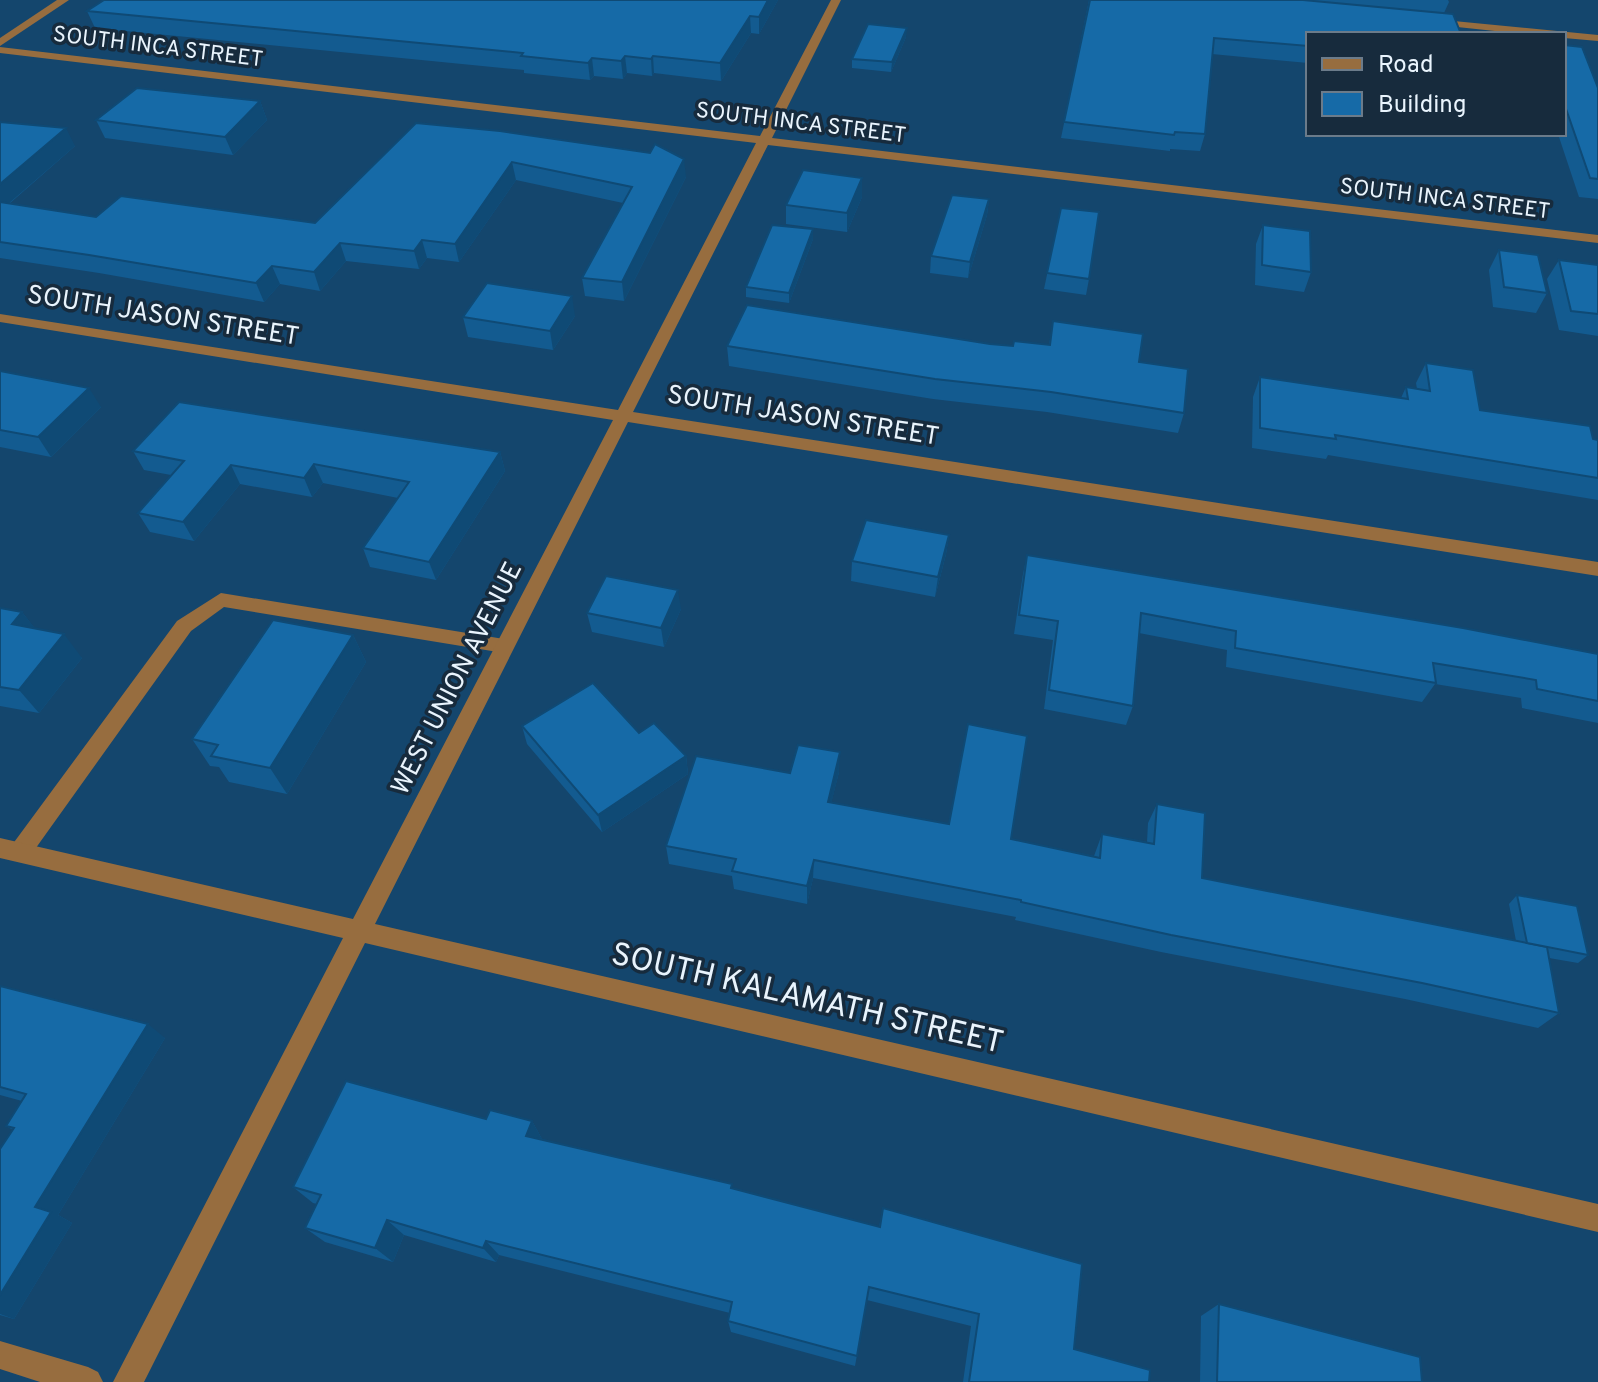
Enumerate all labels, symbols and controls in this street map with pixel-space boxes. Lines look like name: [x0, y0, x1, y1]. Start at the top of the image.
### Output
street label: SOUTH INCA STREET: [51, 22, 265, 74]
legend: [1306, 32, 1566, 136]
text: Road: [1378, 51, 1434, 81]
text: Building: [1378, 91, 1467, 121]
street label: SOUTH INCA STREET: [694, 98, 908, 150]
street label: SOUTH INCA STREET: [1338, 174, 1552, 226]
street label: SOUTH JASON STREET: [25, 279, 301, 355]
street label: SOUTH JASON STREET: [665, 379, 941, 455]
street label: WEST UNION AVENUE: [385, 557, 531, 801]
street label: SOUTH KALAMATH STREET: [607, 935, 1007, 1065]

